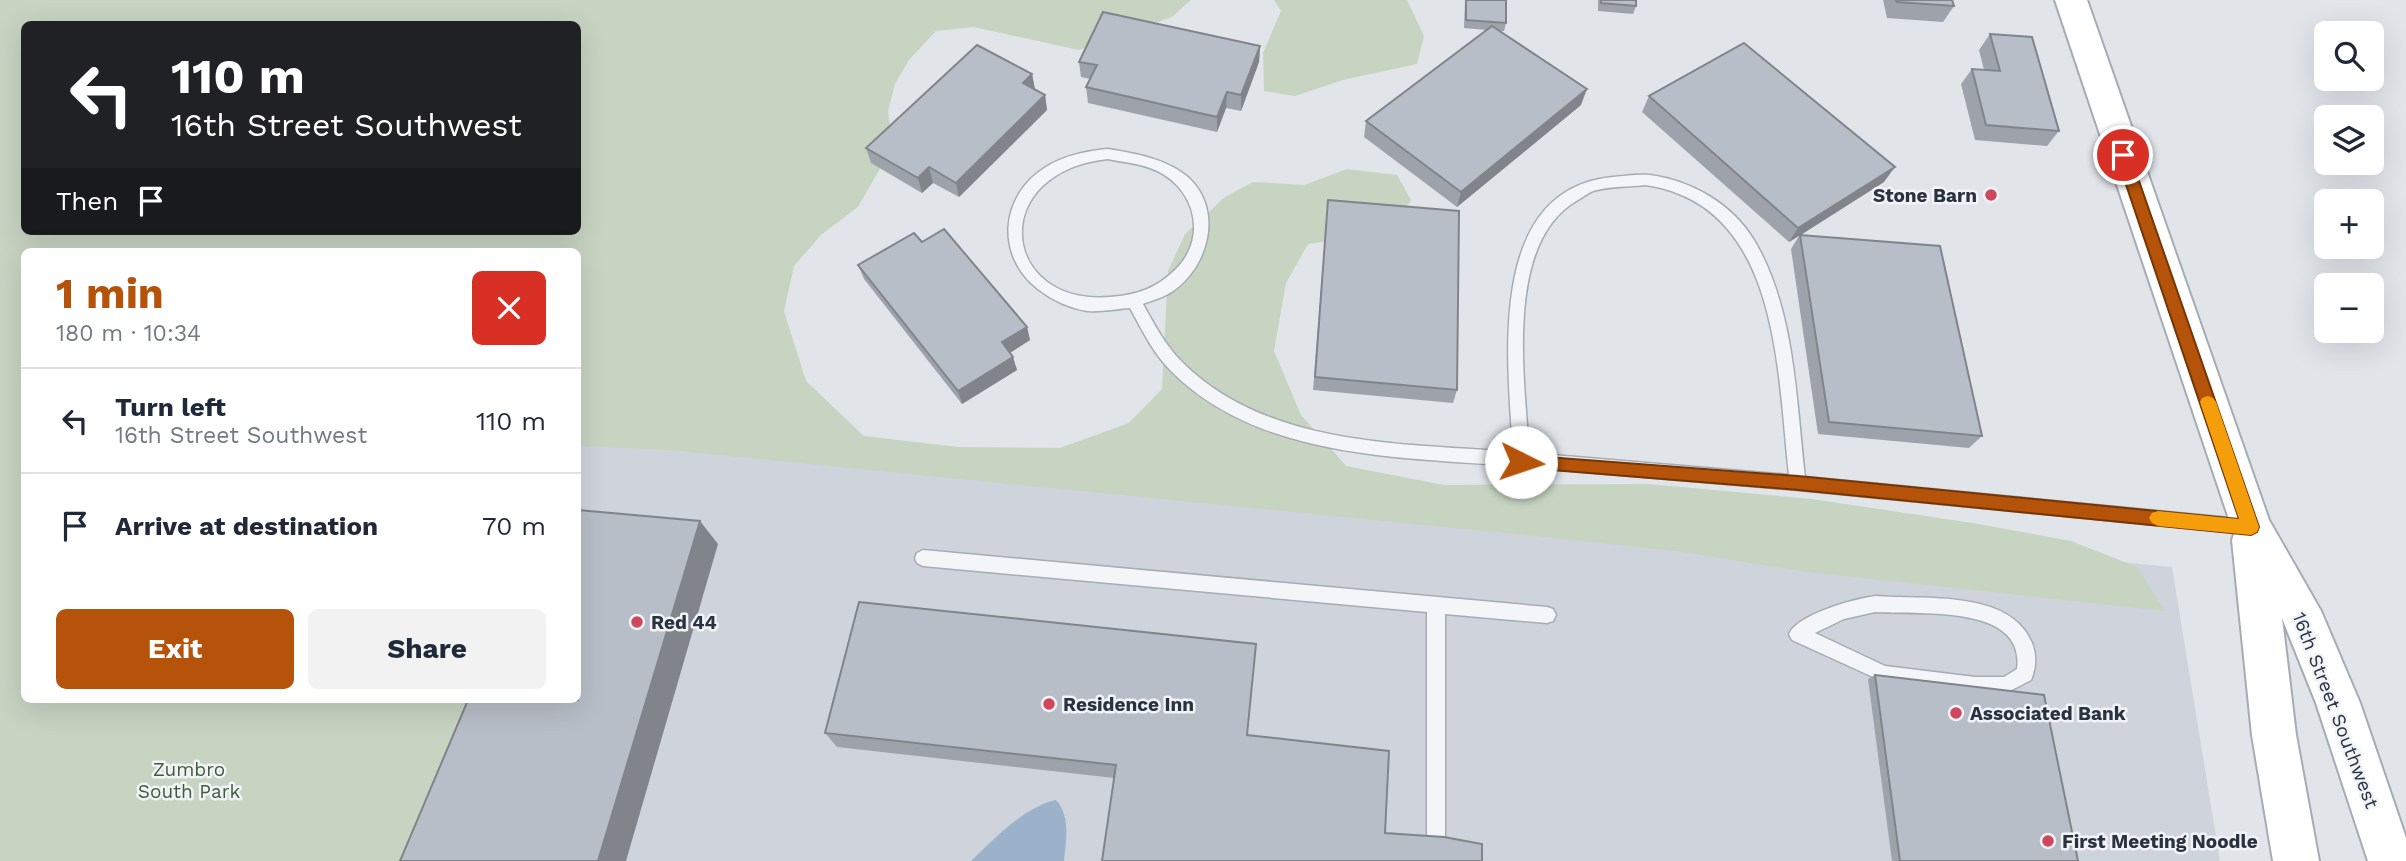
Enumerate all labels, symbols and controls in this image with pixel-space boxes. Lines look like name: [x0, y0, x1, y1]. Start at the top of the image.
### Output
map controls: [2314, 21, 2384, 343]
button: search: [2314, 21, 2384, 91]
text: 110 m: [171, 47, 305, 105]
icon: left: [56, 49, 147, 140]
button: layers: [2314, 105, 2384, 175]
text: 16th Street Southwest: [171, 106, 522, 144]
pin: [2093, 125, 2153, 185]
icon: arrive: [2104, 136, 2142, 174]
icon: arrive: [132, 182, 170, 220]
place label: Stone Barn: [1873, 184, 1977, 207]
text: Then: [56, 186, 118, 216]
marker: Stone Barn: [1983, 187, 1999, 203]
button: +: [2314, 189, 2384, 259]
text: 1 min: [56, 269, 164, 318]
button: close: [472, 271, 546, 345]
button: −: [2314, 273, 2384, 343]
text: 180 m · 10:34: [56, 320, 201, 347]
text: Turn left: [115, 392, 226, 422]
icon: left: [56, 402, 94, 440]
text: 110 m: [476, 406, 546, 436]
text: 16th Street Southwest: [115, 422, 367, 449]
position arrow: [1484, 425, 1558, 499]
icon: arrive: [56, 507, 94, 545]
text: Arrive at destination: [115, 511, 378, 541]
text: 70 m: [482, 511, 546, 541]
button: Exit: [56, 609, 294, 689]
button: Share: [308, 609, 546, 689]
street label: 16th Street Southwest: [2287, 609, 2384, 812]
place label: Red 44: [651, 611, 717, 634]
marker: Red 44: [629, 614, 645, 630]
place label: Residence Inn: [1063, 693, 1194, 716]
marker: Residence Inn: [1041, 696, 1057, 712]
place label: Associated Bank: [1970, 702, 2126, 725]
marker: Associated Bank: [1948, 705, 1964, 721]
park label: Zumbro South Park: [138, 758, 240, 803]
place label: First Meeting Noodle: [2062, 830, 2258, 853]
marker: First Meeting Noodle: [2040, 833, 2056, 849]

